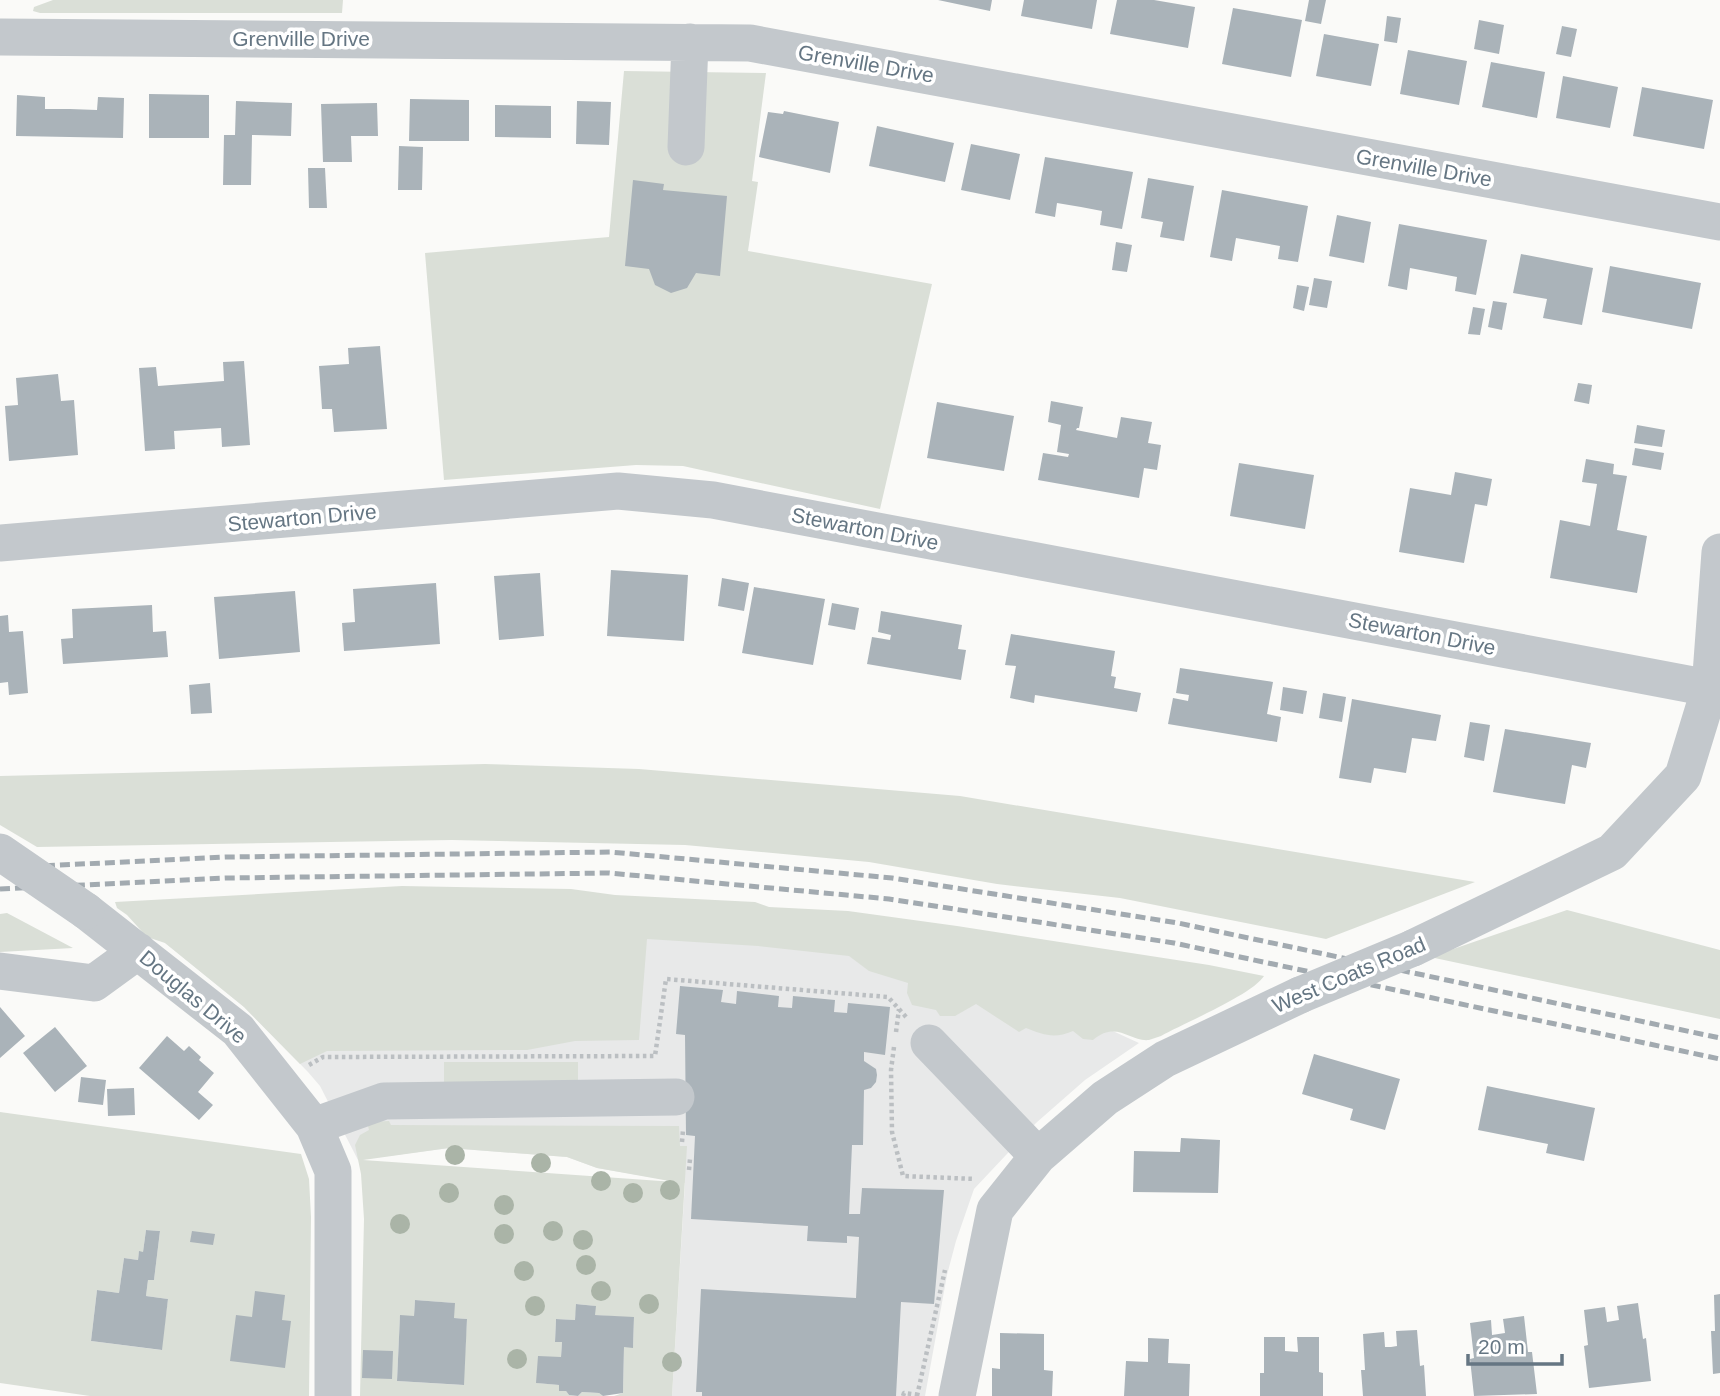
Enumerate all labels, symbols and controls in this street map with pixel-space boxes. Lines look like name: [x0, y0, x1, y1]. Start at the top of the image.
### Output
street label: Grenville Drive: [232, 27, 370, 50]
street label: Grenville Drive: [796, 40, 936, 87]
street label: Grenville Drive: [1354, 144, 1494, 191]
street label: Stewarton Drive: [227, 500, 377, 535]
street label: Stewarton Drive: [790, 503, 941, 554]
street label: Stewarton Drive: [1347, 608, 1498, 659]
street label: West Coats Road: [1269, 932, 1429, 1017]
street label: Douglas Drive: [135, 945, 251, 1048]
scale bar: [1468, 1322, 1562, 1366]
text: 20 m: [1478, 1335, 1525, 1358]

